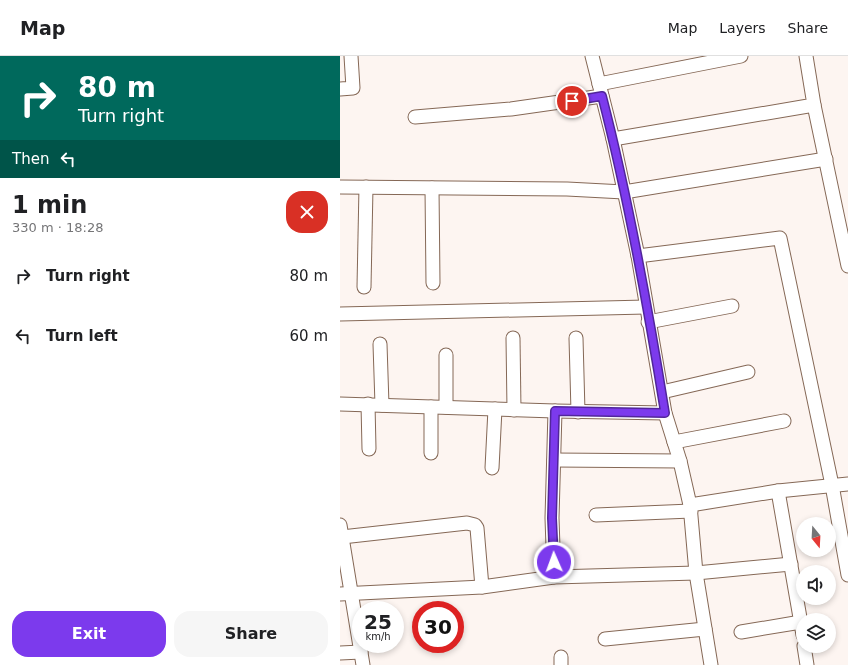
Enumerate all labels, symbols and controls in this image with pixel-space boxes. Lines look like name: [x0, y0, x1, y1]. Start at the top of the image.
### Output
text: Map: [20, 17, 65, 39]
text: Map: [668, 20, 697, 36]
text: Layers: [719, 20, 766, 36]
text: Share: [788, 20, 828, 36]
text: 80 m: [78, 71, 156, 104]
icon: right: [12, 72, 64, 124]
pin: [555, 84, 589, 118]
icon: arrive: [561, 90, 583, 112]
text: Turn right: [78, 105, 164, 126]
icon: left: [57, 148, 79, 170]
text: Then: [12, 150, 49, 168]
text: 1 min: [12, 191, 87, 219]
button: close: [286, 191, 328, 233]
text: 330 m · 18:28: [12, 220, 103, 235]
icon: right: [12, 265, 34, 287]
text: Turn right: [46, 267, 130, 285]
text: 80 m: [290, 267, 328, 285]
icon: left: [12, 325, 34, 347]
text: Turn left: [46, 327, 118, 345]
text: 60 m: [290, 327, 328, 345]
north arrow: [796, 517, 836, 557]
map controls: [796, 517, 836, 653]
position arrow: [533, 541, 575, 583]
button: sound: [796, 565, 836, 605]
speed limit sign: 30: [412, 601, 464, 653]
text: 25: [364, 610, 392, 634]
button: Exit: [12, 611, 166, 657]
button: Share: [174, 611, 328, 657]
button: layers: [796, 613, 836, 653]
text: km/h: [365, 631, 391, 642]

